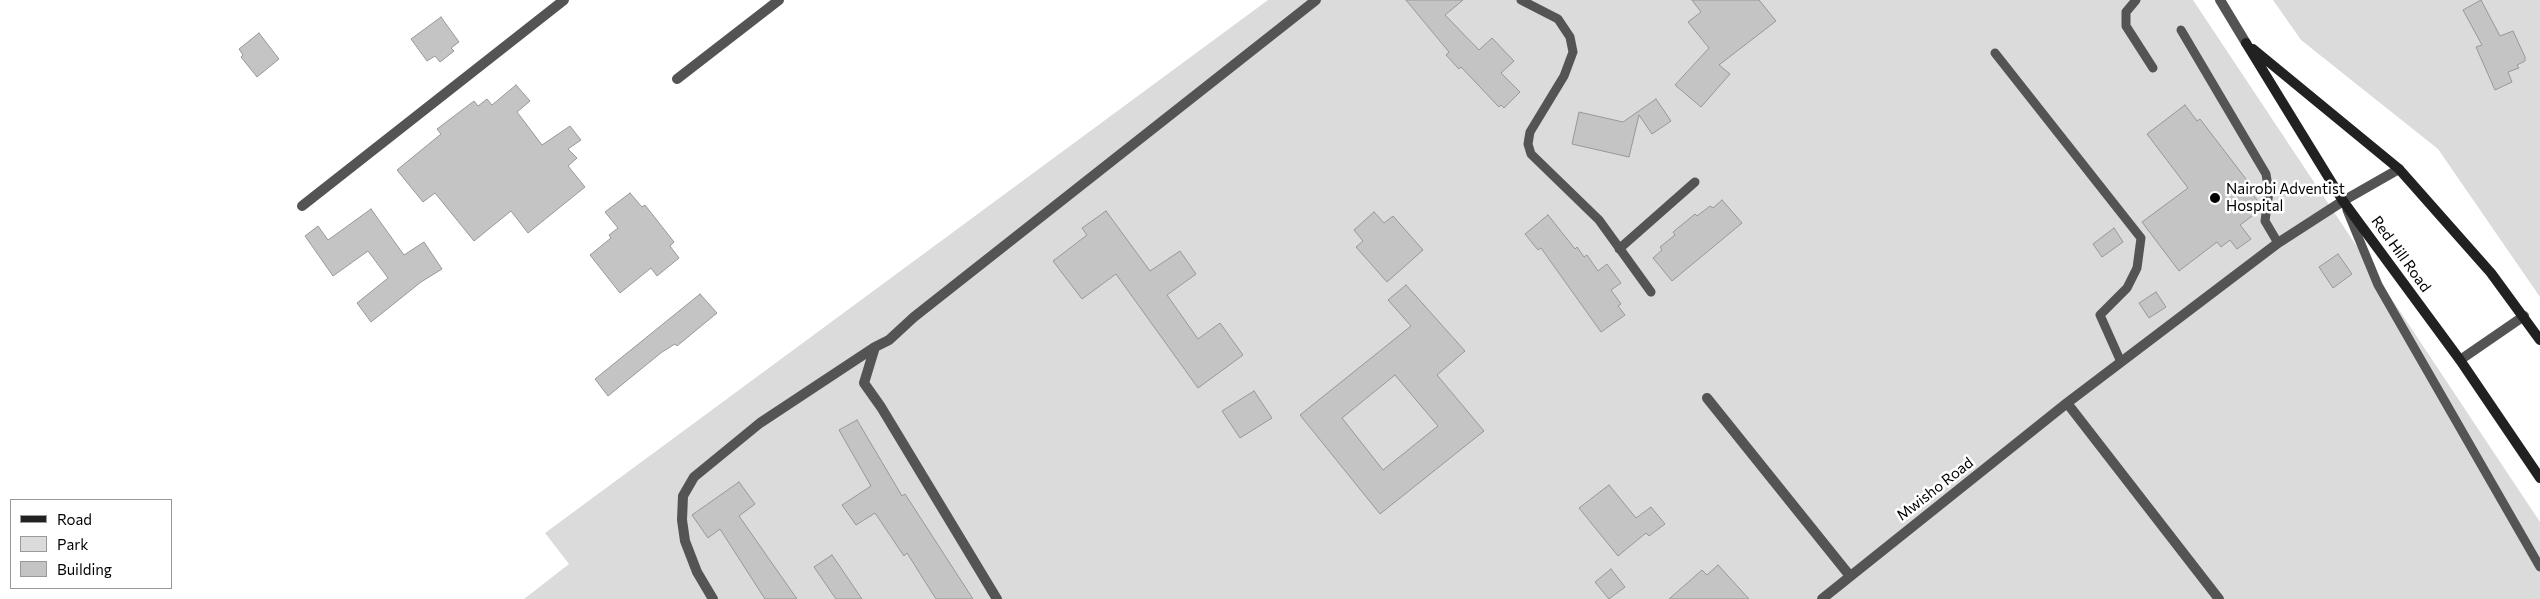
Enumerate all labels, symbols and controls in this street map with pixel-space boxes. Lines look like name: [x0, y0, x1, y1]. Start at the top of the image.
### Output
place label: Nairobi Adventist Hospital: [2226, 180, 2345, 215]
marker: Nairobi Adventist Hospital: [2208, 191, 2222, 205]
street label: Red Hill Road: [2367, 212, 2435, 296]
street label: Mwisho Road: [1893, 454, 1977, 524]
legend: [10, 499, 172, 589]
text: Road: [57, 510, 92, 528]
text: Park: [57, 535, 88, 553]
text: Building: [57, 560, 112, 578]

